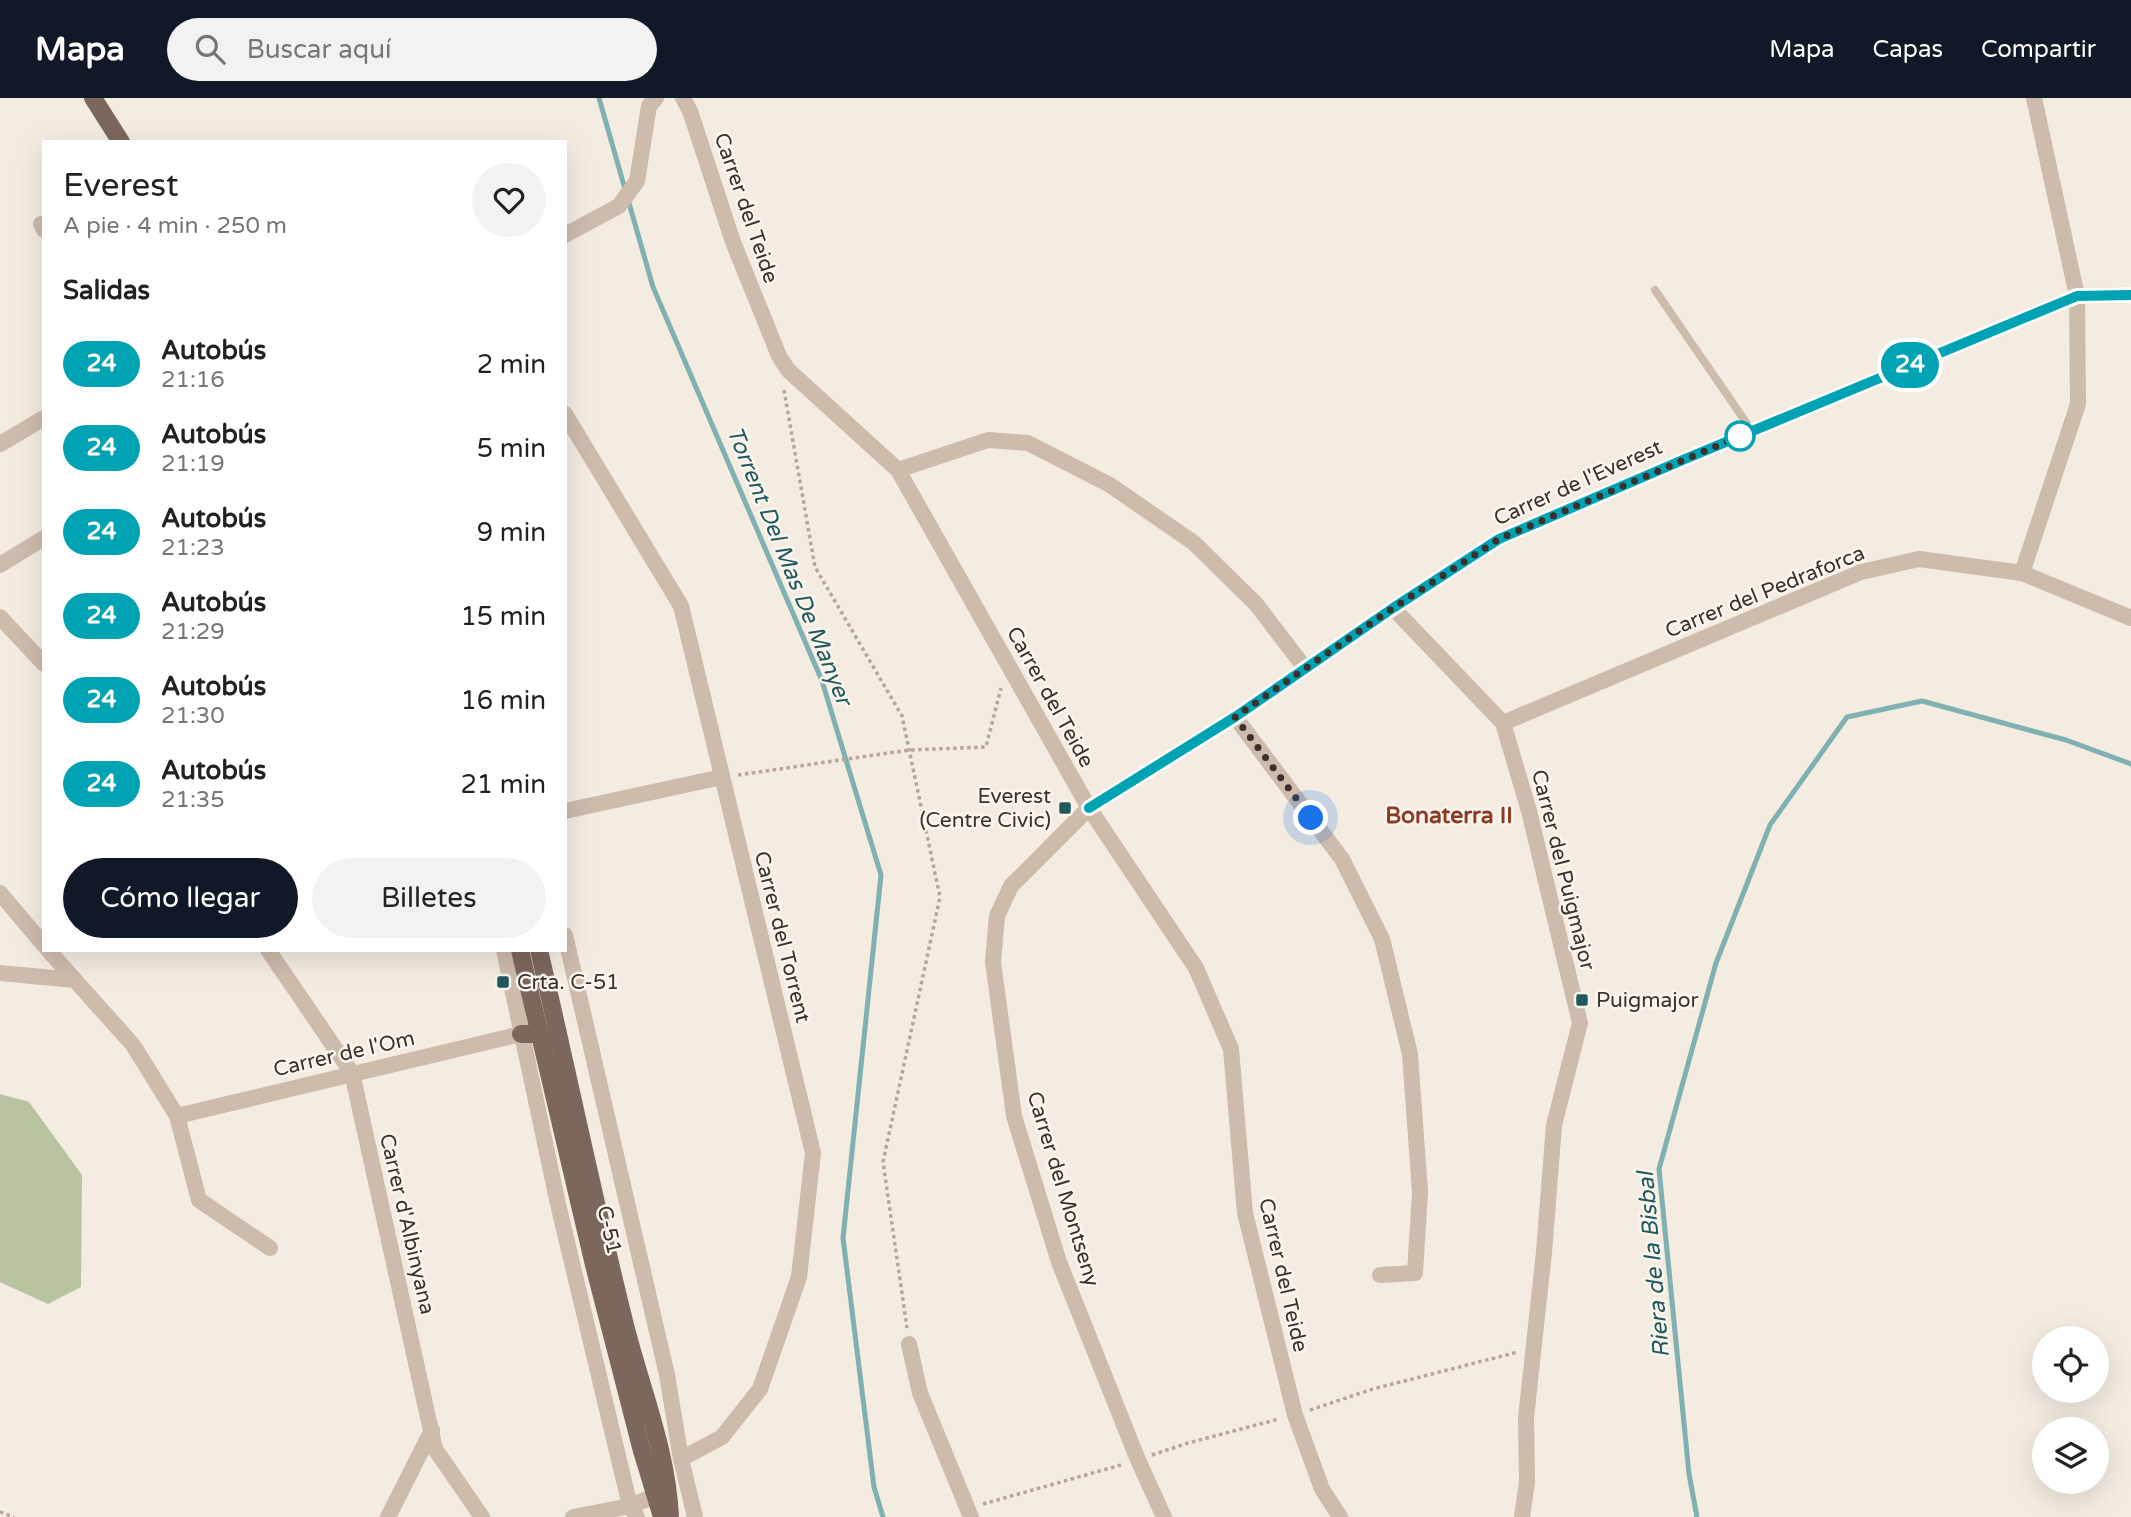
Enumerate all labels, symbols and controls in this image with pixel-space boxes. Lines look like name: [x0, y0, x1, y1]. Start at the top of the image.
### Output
search box: [167, 18, 657, 81]
text: Mapa: [35, 30, 125, 69]
icon: search: [191, 30, 229, 68]
text: Buscar aquí: [247, 34, 391, 65]
text: Mapa: [1769, 35, 1835, 64]
text: Capas: [1873, 35, 1943, 64]
text: Compartir: [1981, 35, 2096, 64]
street label: Carrer del Teide: [709, 130, 783, 286]
button: heart: [472, 163, 546, 237]
text: Everest: [63, 166, 179, 205]
text: A pie · 4 min · 250 m: [63, 212, 287, 240]
text: Salidas: [63, 275, 150, 306]
text: Autobús: [161, 335, 266, 366]
line badge: 24: [1878, 342, 1941, 388]
text: 24: [86, 349, 117, 378]
text: 2 min: [477, 349, 546, 380]
text: 24: [1895, 350, 1925, 379]
text: 21:16: [161, 366, 225, 394]
text: Autobús: [161, 419, 266, 450]
unlabelled marker: [1725, 421, 1755, 451]
water label: Torrent Del Mas De Manyer: [720, 423, 859, 712]
text: 24: [86, 433, 117, 462]
text: 5 min: [477, 433, 546, 464]
street label: Carrer de l'Everest: [1490, 435, 1666, 531]
text: 21:19: [161, 450, 225, 478]
text: Autobús: [161, 503, 266, 534]
text: 24: [86, 517, 117, 546]
text: 9 min: [477, 517, 546, 548]
text: 21:23: [161, 534, 225, 562]
street label: Carrer del Pedraforca: [1662, 541, 1868, 643]
text: Autobús: [161, 587, 266, 618]
text: 24: [86, 601, 117, 630]
text: 15 min: [460, 601, 546, 632]
text: 21:29: [161, 618, 225, 646]
street label: Carrer del Teide: [1001, 622, 1099, 772]
text: Autobús: [161, 671, 266, 702]
text: 24: [86, 685, 117, 714]
text: 16 min: [460, 685, 546, 716]
text: 21:30: [161, 702, 225, 730]
text: Autobús: [161, 755, 266, 786]
street label: Carrer del Puigmajor: [1526, 767, 1600, 973]
text: 24: [86, 769, 117, 798]
text: 21 min: [460, 769, 546, 800]
place label: Everest (Centre Civic): [919, 784, 1051, 833]
text: 21:35: [161, 786, 225, 814]
marker: Everest (Centre Civic): [1057, 800, 1073, 816]
your location: [1293, 800, 1328, 835]
district label: Bonaterra II: [1385, 802, 1513, 830]
street label: Carrer del Torrent: [749, 849, 815, 1025]
button: Cómo llegar: [63, 858, 298, 938]
button: Billetes: [312, 858, 546, 938]
place label: Crta. C-51: [517, 970, 619, 995]
marker: Crta. C-51: [495, 974, 511, 990]
place label: Puigmajor: [1596, 988, 1698, 1013]
marker: Puigmajor: [1574, 992, 1590, 1008]
street label: Carrer de l'Om: [271, 1026, 417, 1082]
street label: Carrer del Montseny: [1021, 1088, 1105, 1290]
street label: Carrer d'Albinyana: [374, 1131, 440, 1317]
water label: Riera de la Bisbal: [1632, 1169, 1676, 1359]
street label: Carrer del Teide: [1253, 1196, 1313, 1354]
street label: C-51: [591, 1203, 627, 1257]
map controls: [2032, 1326, 2109, 1494]
button: locate: [2032, 1326, 2109, 1403]
button: layers: [2032, 1417, 2109, 1494]

